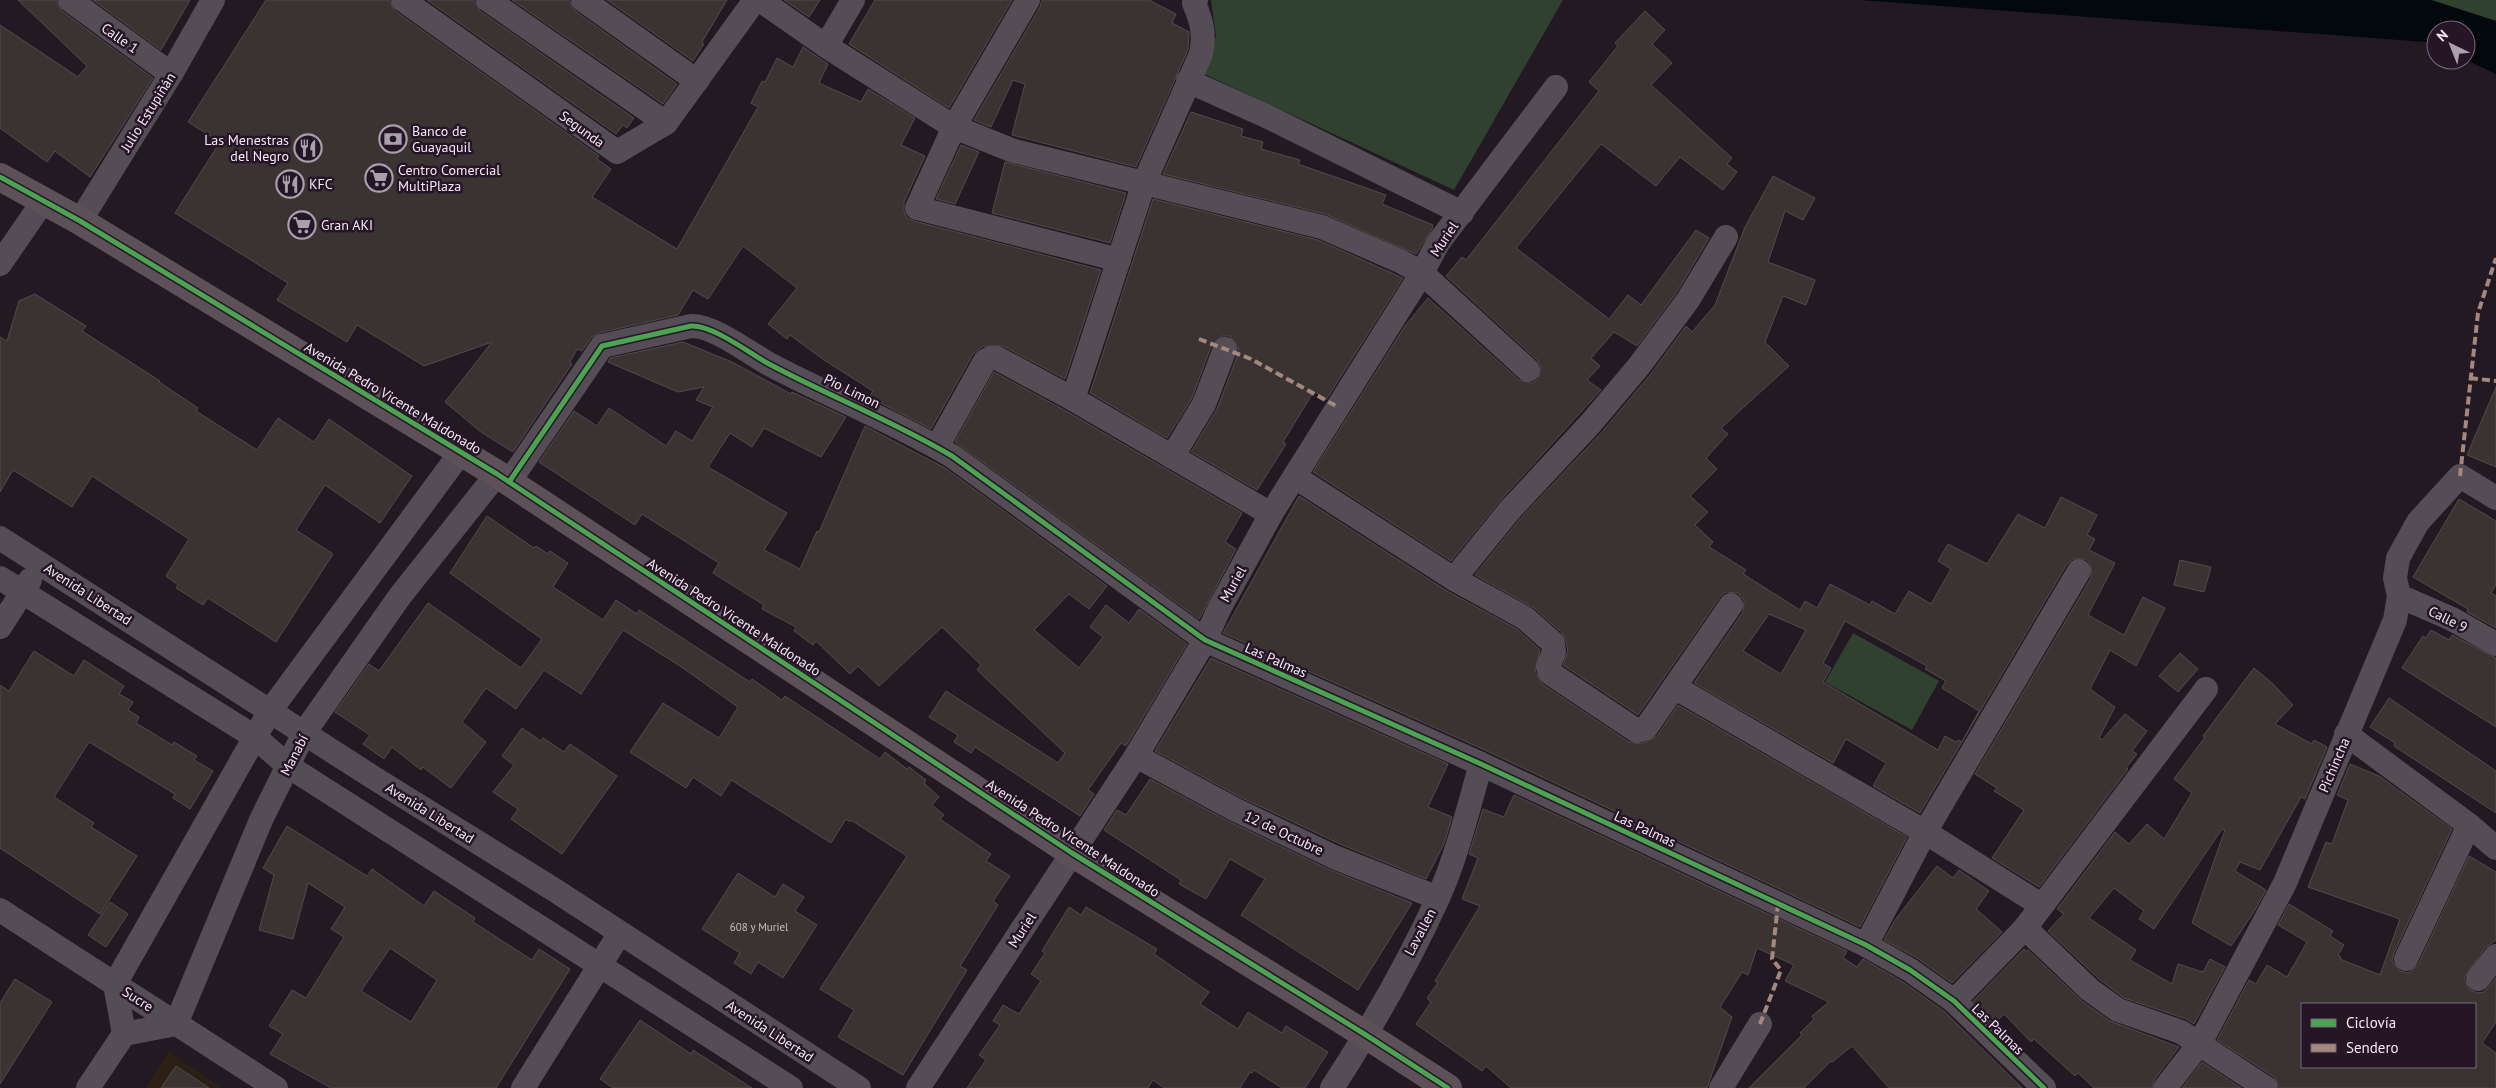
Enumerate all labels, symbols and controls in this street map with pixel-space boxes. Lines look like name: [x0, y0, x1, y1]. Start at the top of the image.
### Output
street label: Calle 1: [98, 19, 142, 57]
north arrow: [2426, 20, 2476, 70]
text: N: [2433, 26, 2452, 45]
street label: Julio Estupiñán: [116, 69, 179, 156]
street label: Segunda: [556, 107, 608, 151]
place label: Banco de Guayaquil: [412, 122, 471, 156]
bank icon: Banco de Guayaquil: [378, 124, 408, 154]
place label: Las Menestras del Negro: [204, 131, 289, 165]
restaurant icon: Las Menestras del Negro: [293, 133, 323, 163]
place label: Centro Comercial MultiPlaza: [398, 161, 500, 195]
supermarket icon: Centro Comercial MultiPlaza: [364, 163, 394, 193]
restaurant icon: KFC: [275, 169, 305, 199]
place label: KFC: [309, 175, 333, 193]
supermarket icon: Gran AKI: [287, 210, 317, 240]
place label: Gran AKI: [321, 216, 373, 234]
street label: Muriel: [1426, 218, 1462, 260]
street label: Avenida Pedro Vicente Maldonado: [301, 338, 485, 458]
street label: Pio Limon: [821, 370, 883, 412]
street label: Avenida Pedro Vicente Maldonado: [644, 554, 824, 680]
street label: Avenida Libertad: [41, 559, 135, 629]
street label: Muriel: [1216, 563, 1250, 605]
street label: Calle 9: [2425, 602, 2471, 636]
street label: Las Palmas: [1242, 638, 1310, 682]
street label: Manabí: [276, 731, 312, 779]
street label: Pichincha: [2314, 735, 2354, 795]
street label: Avenida Pedro Vicente Maldonado: [983, 775, 1163, 901]
street label: Avenida Libertad: [382, 779, 478, 847]
street label: 12 de Octubre: [1242, 807, 1326, 859]
street label: Las Palmas: [1611, 807, 1679, 851]
street label: Lavallen: [1400, 905, 1440, 959]
street label: Muriel: [1004, 909, 1040, 951]
house number: 608 y Muriel: [730, 920, 789, 934]
street label: Sucre: [119, 982, 157, 1016]
street label: Avenida Libertad: [723, 996, 817, 1066]
street label: Las Palmas: [1968, 1000, 2028, 1059]
legend: [2301, 1003, 2476, 1068]
text: Ciclovía: [2346, 1013, 2396, 1032]
text: Sendero: [2346, 1038, 2399, 1057]

